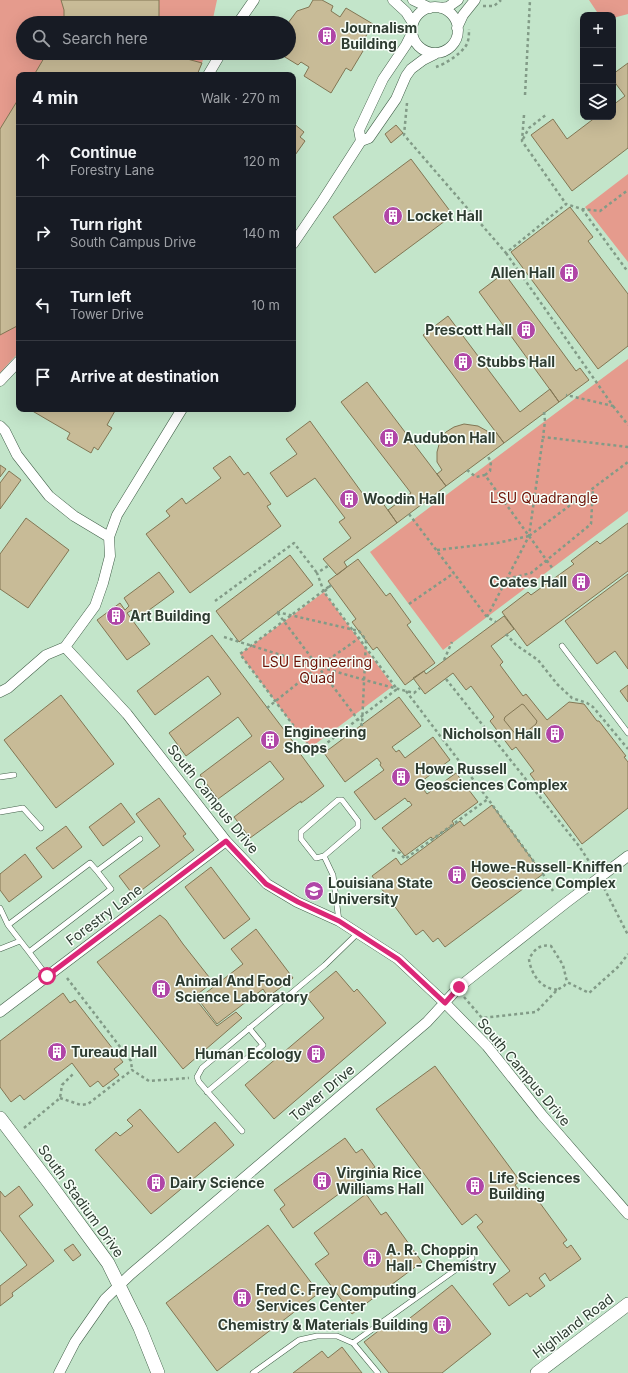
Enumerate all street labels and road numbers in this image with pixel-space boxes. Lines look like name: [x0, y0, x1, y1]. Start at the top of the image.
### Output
street label: South Campus Drive: [164, 741, 263, 857]
street label: Forestry Lane: [62, 880, 145, 949]
street label: South Campus Drive: [474, 1014, 575, 1129]
street label: Tower Drive: [286, 1061, 358, 1125]
street label: South Stadium Drive: [35, 1141, 128, 1260]
street label: Highland Road: [529, 1290, 616, 1361]

